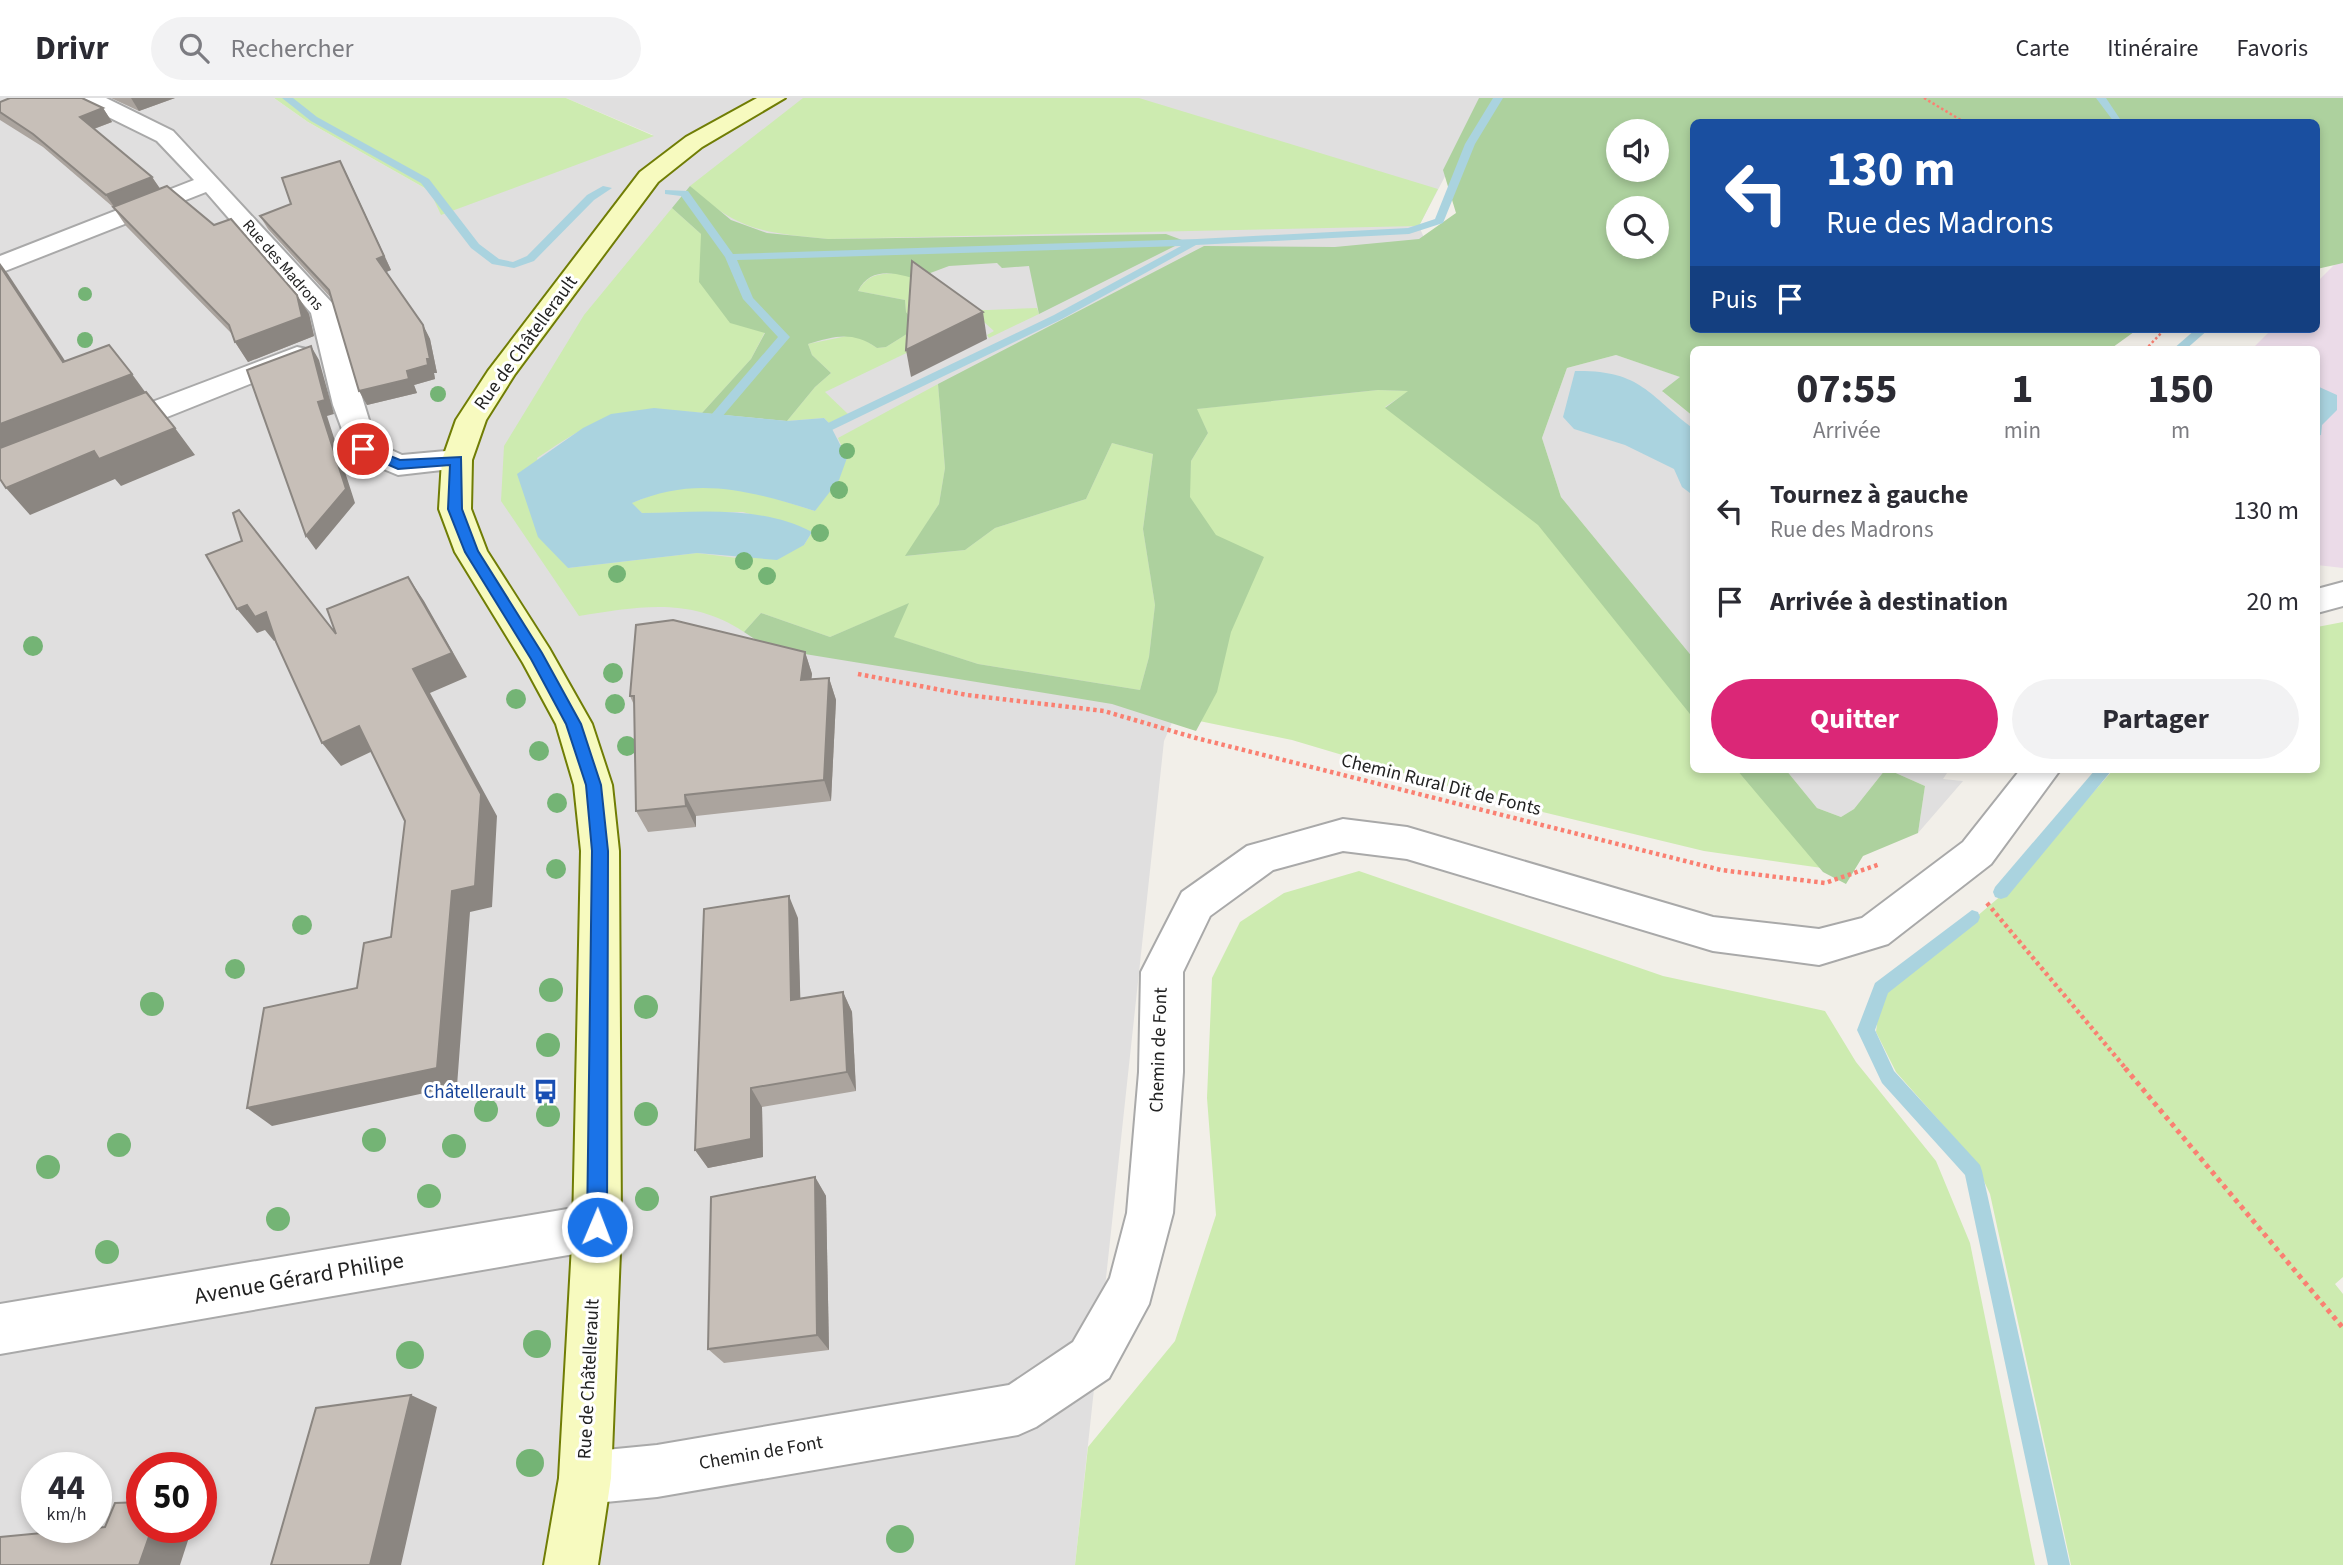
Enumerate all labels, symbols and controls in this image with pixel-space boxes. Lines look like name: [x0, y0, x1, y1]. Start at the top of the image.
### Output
search box: [151, 17, 641, 80]
text: Drivr: [35, 25, 109, 72]
icon: search: [175, 29, 213, 67]
text: Rechercher: [231, 30, 354, 67]
text: Carte: [2015, 31, 2069, 66]
text: Itinéraire: [2107, 31, 2198, 66]
text: Favoris: [2236, 31, 2308, 66]
map controls: [1606, 119, 1669, 259]
button: sound: [1606, 119, 1669, 182]
text: 130 m: [1826, 135, 1955, 205]
icon: left: [1711, 147, 1802, 238]
button: search: [1606, 196, 1669, 259]
text: Rue des Madrons: [1826, 200, 2054, 246]
street label: Rue des Madrons: [237, 215, 329, 315]
street label: Rue de Châtellerault: [468, 270, 584, 416]
icon: arrive: [1771, 280, 1809, 318]
text: Puis: [1711, 281, 1757, 318]
text: 07:55: [1796, 359, 1898, 419]
text: 1: [2011, 359, 2033, 419]
text: 150: [2147, 359, 2214, 419]
text: Arrivée: [1813, 414, 1881, 447]
text: min: [2004, 414, 2041, 447]
text: m: [2171, 414, 2190, 447]
pin: [333, 419, 393, 479]
icon: arrive: [344, 430, 382, 468]
text: Tournez à gauche: [1770, 476, 1969, 513]
icon: left: [1711, 492, 1749, 530]
text: 130 m: [2233, 492, 2299, 529]
text: Rue des Madrons: [1770, 513, 1934, 546]
icon: arrive: [1711, 583, 1749, 621]
text: Arrivée à destination: [1770, 583, 2008, 620]
text: 20 m: [2246, 583, 2299, 620]
button: Quitter: [1711, 679, 1998, 759]
button: Partager: [2012, 679, 2299, 759]
street label: Chemin Rural Dit de Fonts: [1338, 747, 1544, 823]
street label: Chemin de Font: [1143, 986, 1175, 1113]
bus stop icon: Châtellerault: [532, 1078, 560, 1106]
place label: Châtellerault: [423, 1079, 527, 1106]
position arrow: [560, 1190, 634, 1264]
street label: Avenue Gérard Philipe: [192, 1243, 406, 1313]
street label: Rue de Châtellerault: [571, 1297, 607, 1460]
street label: Chemin de Font: [697, 1429, 826, 1477]
speed limit sign: 50: [126, 1452, 217, 1543]
text: 44: [48, 1463, 85, 1513]
text: km/h: [47, 1502, 86, 1527]

